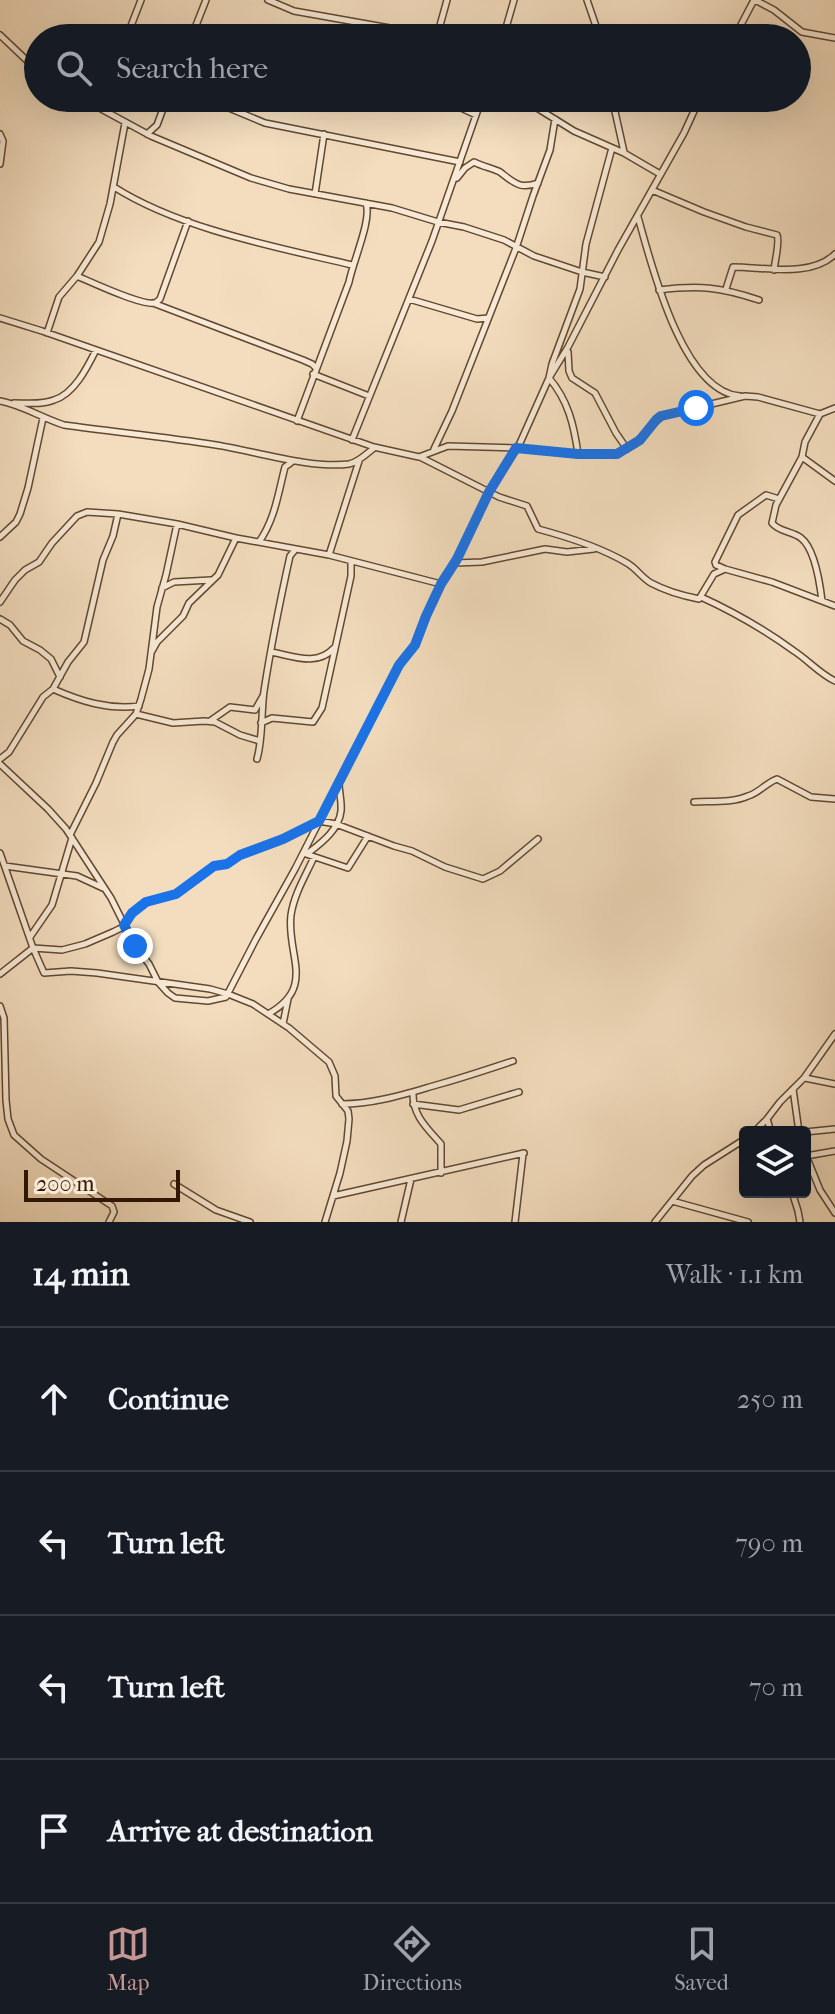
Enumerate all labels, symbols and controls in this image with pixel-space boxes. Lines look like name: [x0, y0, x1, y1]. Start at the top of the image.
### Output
search box: [24, 24, 811, 112]
icon: search: [52, 46, 96, 90]
text: Search here: [116, 51, 268, 86]
route start: [678, 390, 714, 426]
route end: [117, 928, 153, 964]
map controls: [739, 1126, 811, 1198]
button: layers: [739, 1126, 811, 1198]
scale bar: [24, 1166, 180, 1202]
text: 200 m: [36, 1171, 95, 1197]
text: 14 min: [32, 1254, 130, 1294]
text: Walk · 1.1 km: [666, 1259, 803, 1290]
icon: ahead: [32, 1377, 76, 1421]
text: Continue: [108, 1382, 229, 1417]
text: 250 m: [737, 1384, 803, 1415]
icon: left: [32, 1521, 76, 1565]
text: Turn left: [108, 1526, 225, 1561]
text: 790 m: [735, 1528, 803, 1559]
icon: left: [32, 1665, 76, 1709]
text: Turn left: [108, 1670, 225, 1705]
text: 70 m: [749, 1672, 803, 1703]
icon: arrive: [32, 1809, 76, 1853]
text: Arrive at destination: [108, 1814, 373, 1849]
tab: Map: [106, 1922, 150, 1996]
tab: Directions: [363, 1922, 462, 1996]
tab: Saved: [674, 1922, 729, 1996]

